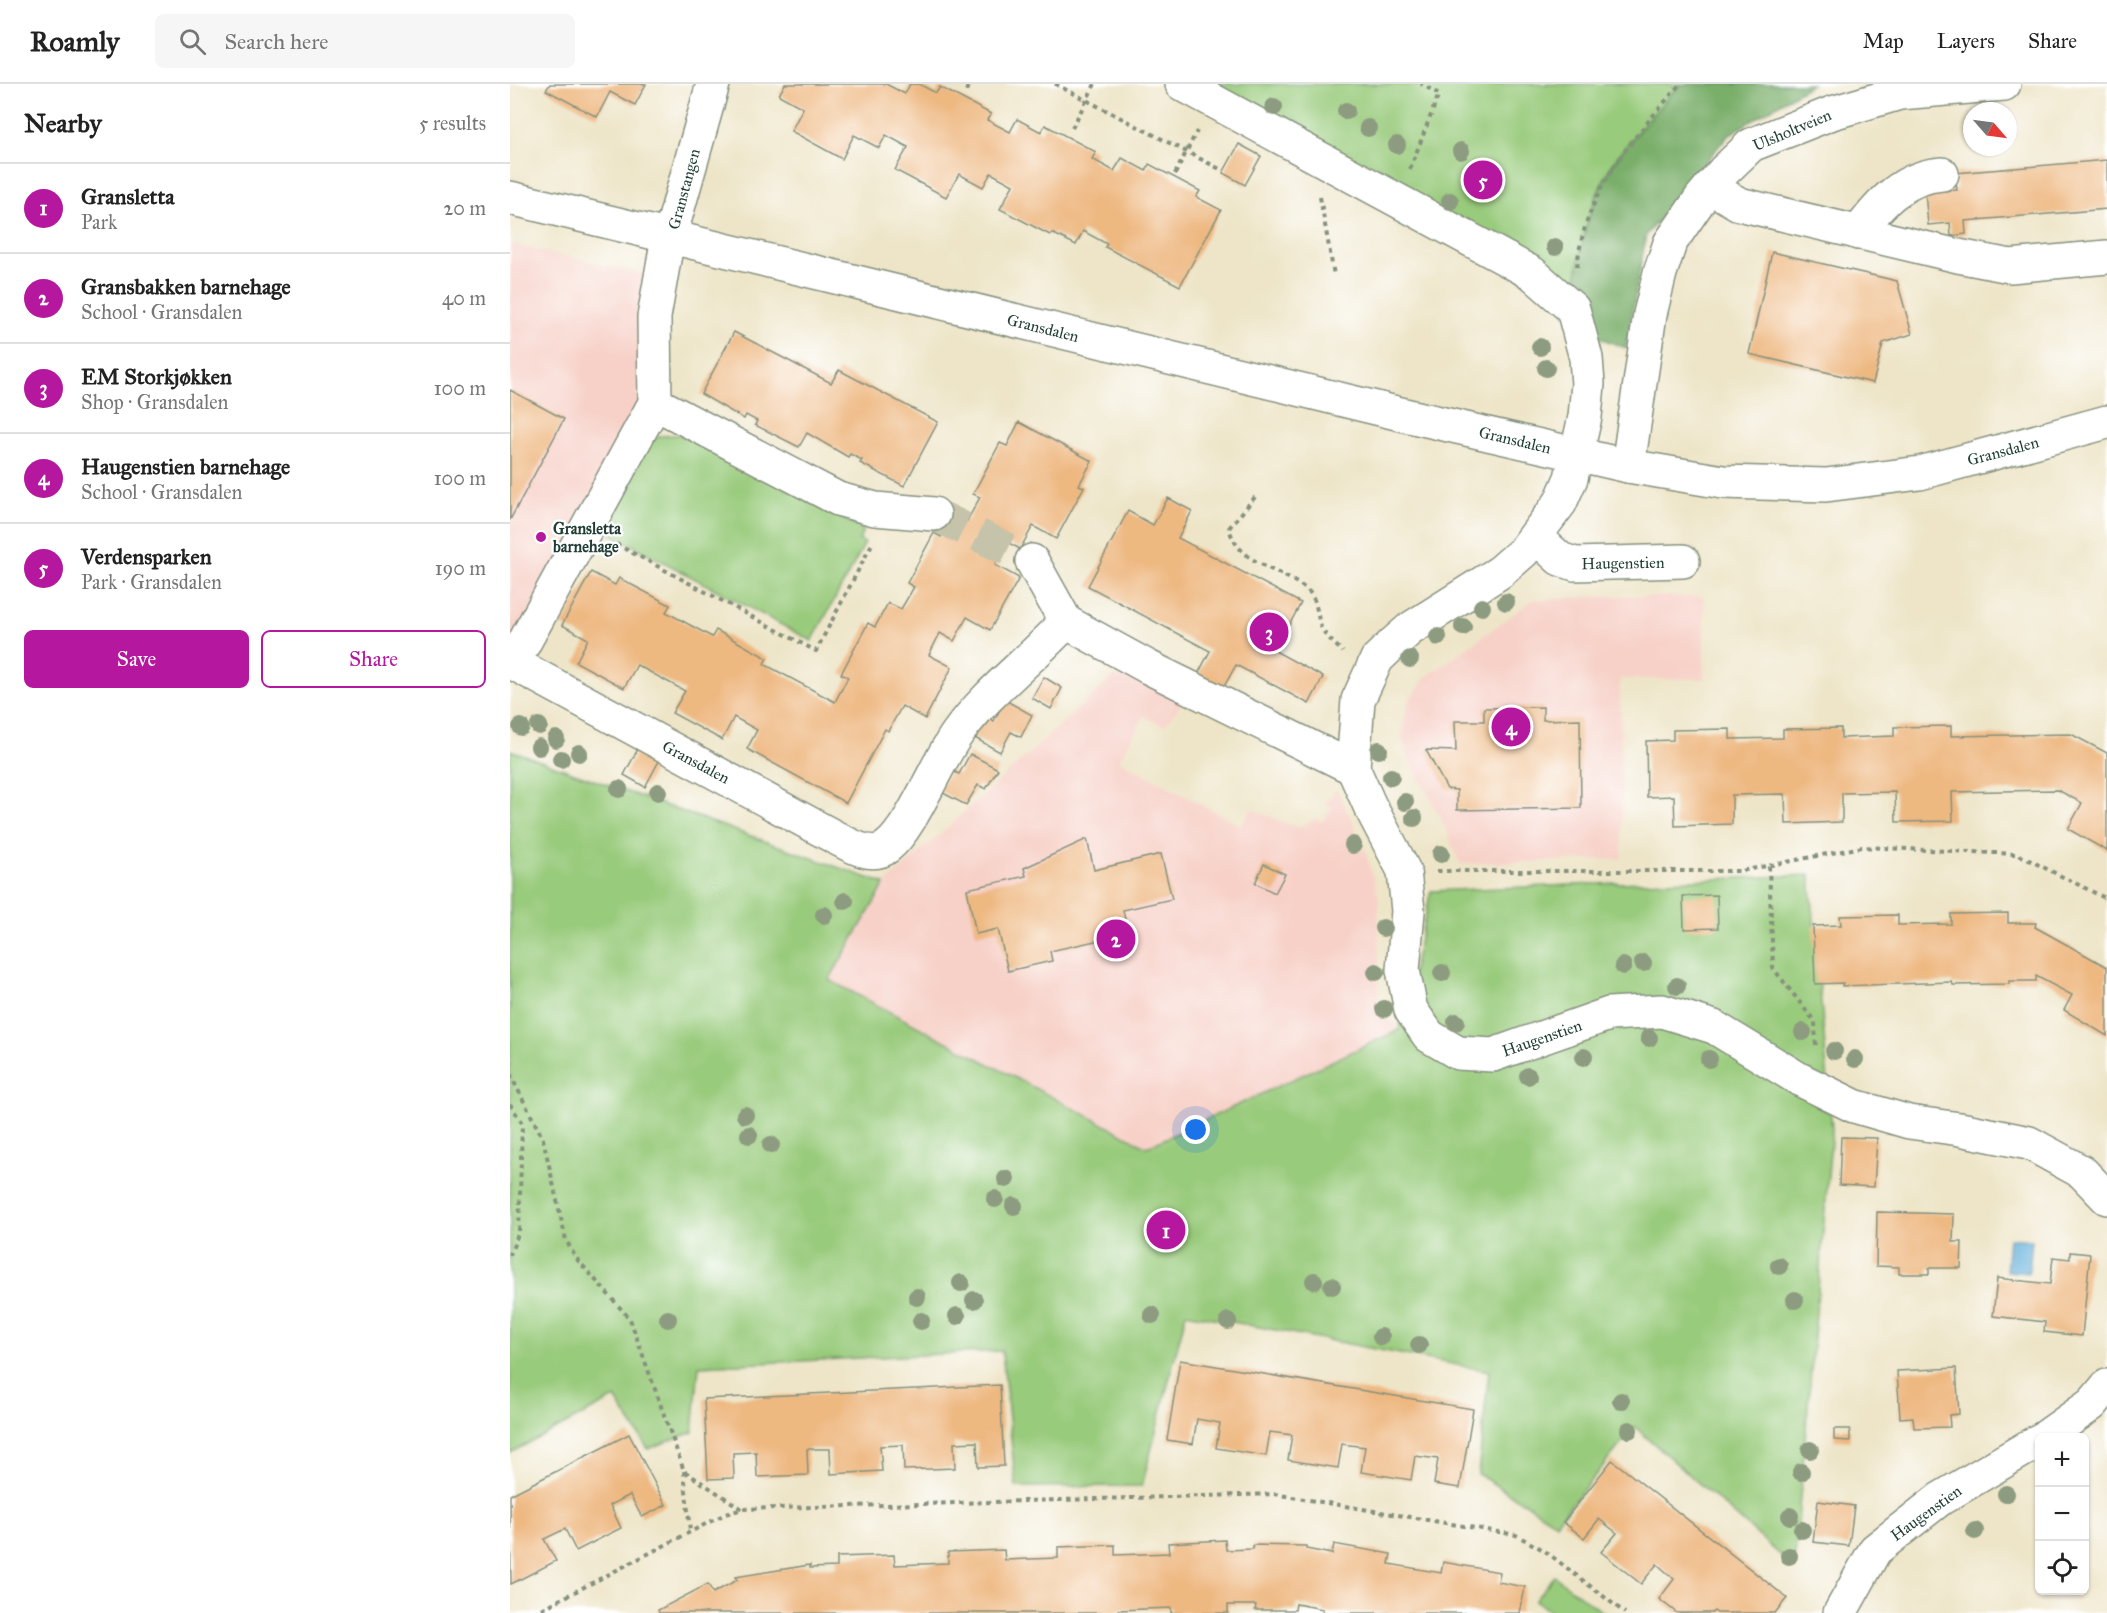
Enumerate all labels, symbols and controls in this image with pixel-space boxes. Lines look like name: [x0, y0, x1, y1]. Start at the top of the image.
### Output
search box: [155, 14, 575, 68]
text: Roamly: [30, 24, 119, 59]
icon: search: [176, 25, 209, 58]
text: Search here: [224, 28, 328, 55]
text: Map: [1863, 28, 1904, 54]
text: Layers: [1937, 28, 1995, 54]
text: Share: [2028, 28, 2077, 54]
north arrow: [1963, 102, 2017, 156]
street label: Ulsholtveien: [1750, 105, 1834, 155]
text: Nearby: [24, 107, 102, 139]
text: 5 results: [419, 111, 486, 135]
street label: Granstangen: [664, 146, 705, 232]
pin: 5: [1464, 158, 1502, 202]
text: Gransletta: [81, 183, 174, 210]
text: 1: [40, 196, 47, 220]
text: 20 m: [443, 196, 486, 220]
text: Park: [81, 210, 117, 234]
text: Gransbakken barnehage: [81, 273, 291, 300]
text: 2: [39, 286, 48, 310]
text: 40 m: [442, 286, 486, 310]
text: School · Gransdalen: [81, 300, 242, 324]
street label: Gransdalen: [1005, 310, 1081, 346]
text: EM Storkjøkken: [81, 363, 232, 390]
text: 3: [40, 376, 48, 400]
text: 100 m: [434, 376, 486, 400]
text: Shop · Gransdalen: [81, 390, 228, 414]
street label: Gransdalen: [1477, 422, 1553, 458]
street label: Gransdalen: [1965, 432, 2041, 470]
text: Haugenstien barnehage: [81, 453, 290, 480]
text: 4: [38, 466, 49, 490]
text: 100 m: [434, 466, 486, 490]
text: School · Gransdalen: [81, 480, 242, 504]
place label: Gransletta barnehage: [552, 519, 622, 557]
marker: Gransletta barnehage: [534, 530, 548, 544]
text: Verdensparken: [81, 543, 212, 570]
street label: Haugenstien: [1581, 553, 1665, 574]
text: 5: [39, 556, 48, 580]
text: 190 m: [435, 556, 486, 580]
text: Park · Gransdalen: [81, 570, 222, 594]
pin: 3: [1250, 610, 1288, 654]
button: Save: [24, 630, 249, 688]
button: Share: [261, 630, 486, 688]
pin: 4: [1492, 704, 1530, 750]
street label: Gransdalen: [659, 736, 733, 788]
pin: 2: [1096, 916, 1136, 962]
street label: Haugenstien: [1500, 1015, 1585, 1061]
your location: [1181, 1115, 1210, 1144]
pin: 1: [1146, 1208, 1186, 1252]
map controls: [2035, 1433, 2089, 1595]
button: +: [2035, 1433, 2089, 1487]
street label: Haugenstien: [1887, 1481, 1966, 1546]
button: −: [2035, 1487, 2089, 1541]
button: locate: [2035, 1541, 2089, 1595]

